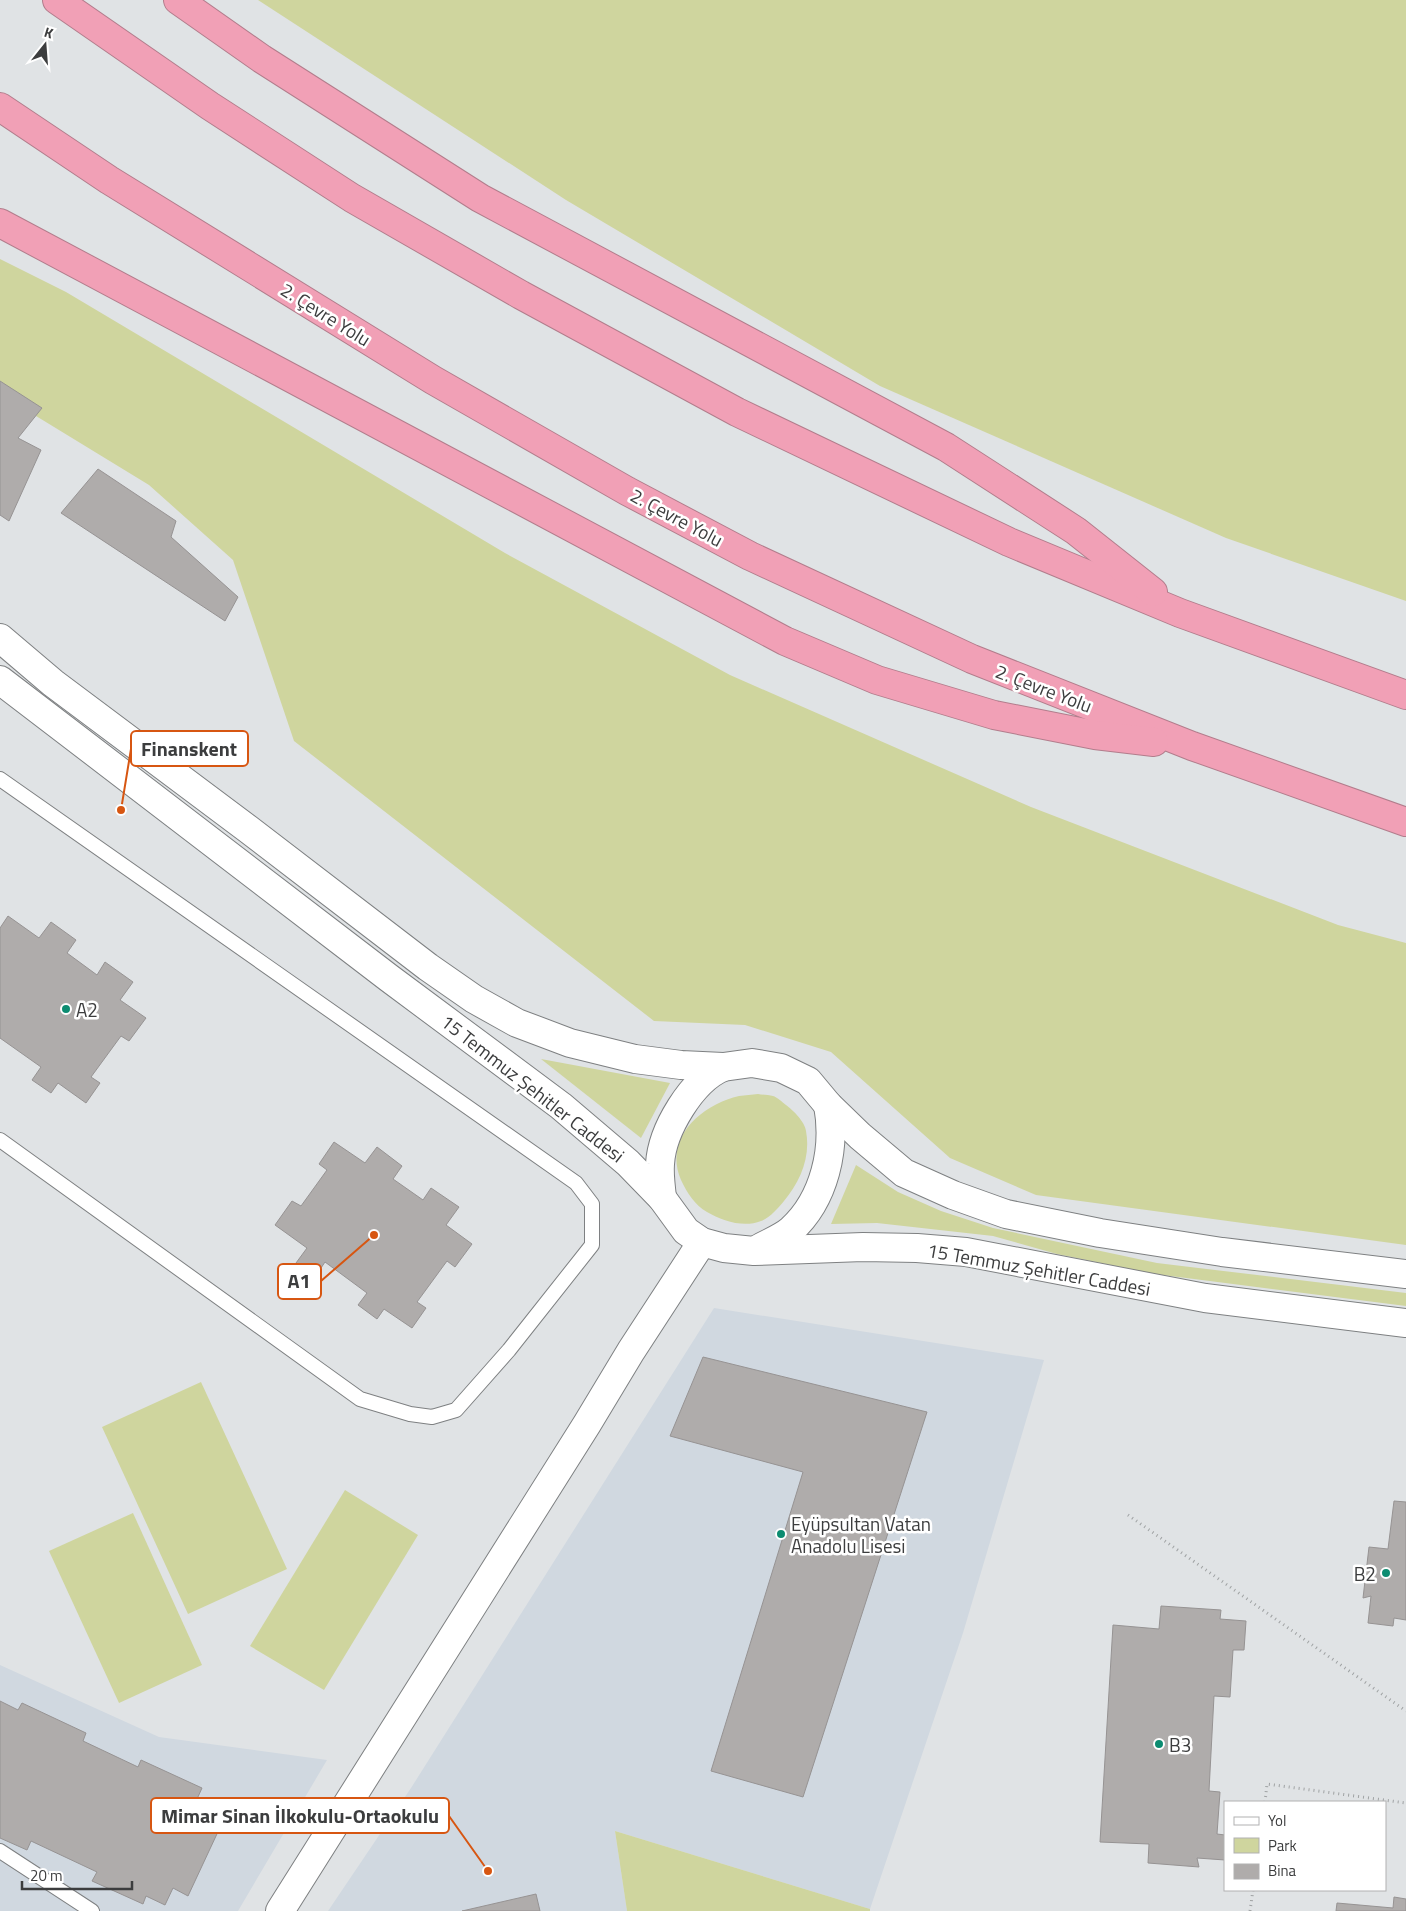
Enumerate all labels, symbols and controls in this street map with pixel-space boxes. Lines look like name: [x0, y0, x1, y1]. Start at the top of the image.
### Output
north arrow: [20, 20, 70, 70]
text: K: [42, 21, 57, 44]
street label: 2. Çevre Yolu: [275, 275, 377, 353]
street label: 2. Çevre Yolu: [626, 480, 728, 554]
street label: 2. Çevre Yolu: [992, 656, 1096, 720]
callout: Finanskent: [131, 731, 248, 766]
text: Finanskent: [141, 733, 237, 764]
place label: A2: [76, 995, 98, 1024]
marker: A2: [60, 1003, 72, 1015]
street label: 15 Temmuz Şehitler Caddesi: [435, 1007, 631, 1169]
street label: 15 Temmuz Şehitler Caddesi: [925, 1235, 1153, 1303]
callout: A1: [278, 1264, 321, 1299]
text: A1: [287, 1265, 311, 1296]
place label: Eyüpsultan Vatan Anadolu Lisesi: [791, 1509, 931, 1560]
marker: Eyüpsultan Vatan Anadolu Lisesi: [775, 1528, 787, 1540]
place label: B2: [1354, 1559, 1376, 1588]
marker: B2: [1380, 1567, 1392, 1579]
place label: B3: [1169, 1730, 1191, 1759]
marker: B3: [1153, 1738, 1165, 1750]
callout: Mimar Sinan İlkokulu-Ortaokulu: [151, 1798, 449, 1833]
text: Mimar Sinan İlkokulu-Ortaokulu: [161, 1800, 439, 1831]
legend: [1224, 1801, 1386, 1891]
text: Yol: [1268, 1809, 1286, 1832]
text: Park: [1268, 1834, 1297, 1857]
scale bar: [22, 1858, 132, 1890]
text: Bina: [1268, 1859, 1297, 1882]
text: 20 m: [30, 1864, 63, 1887]

